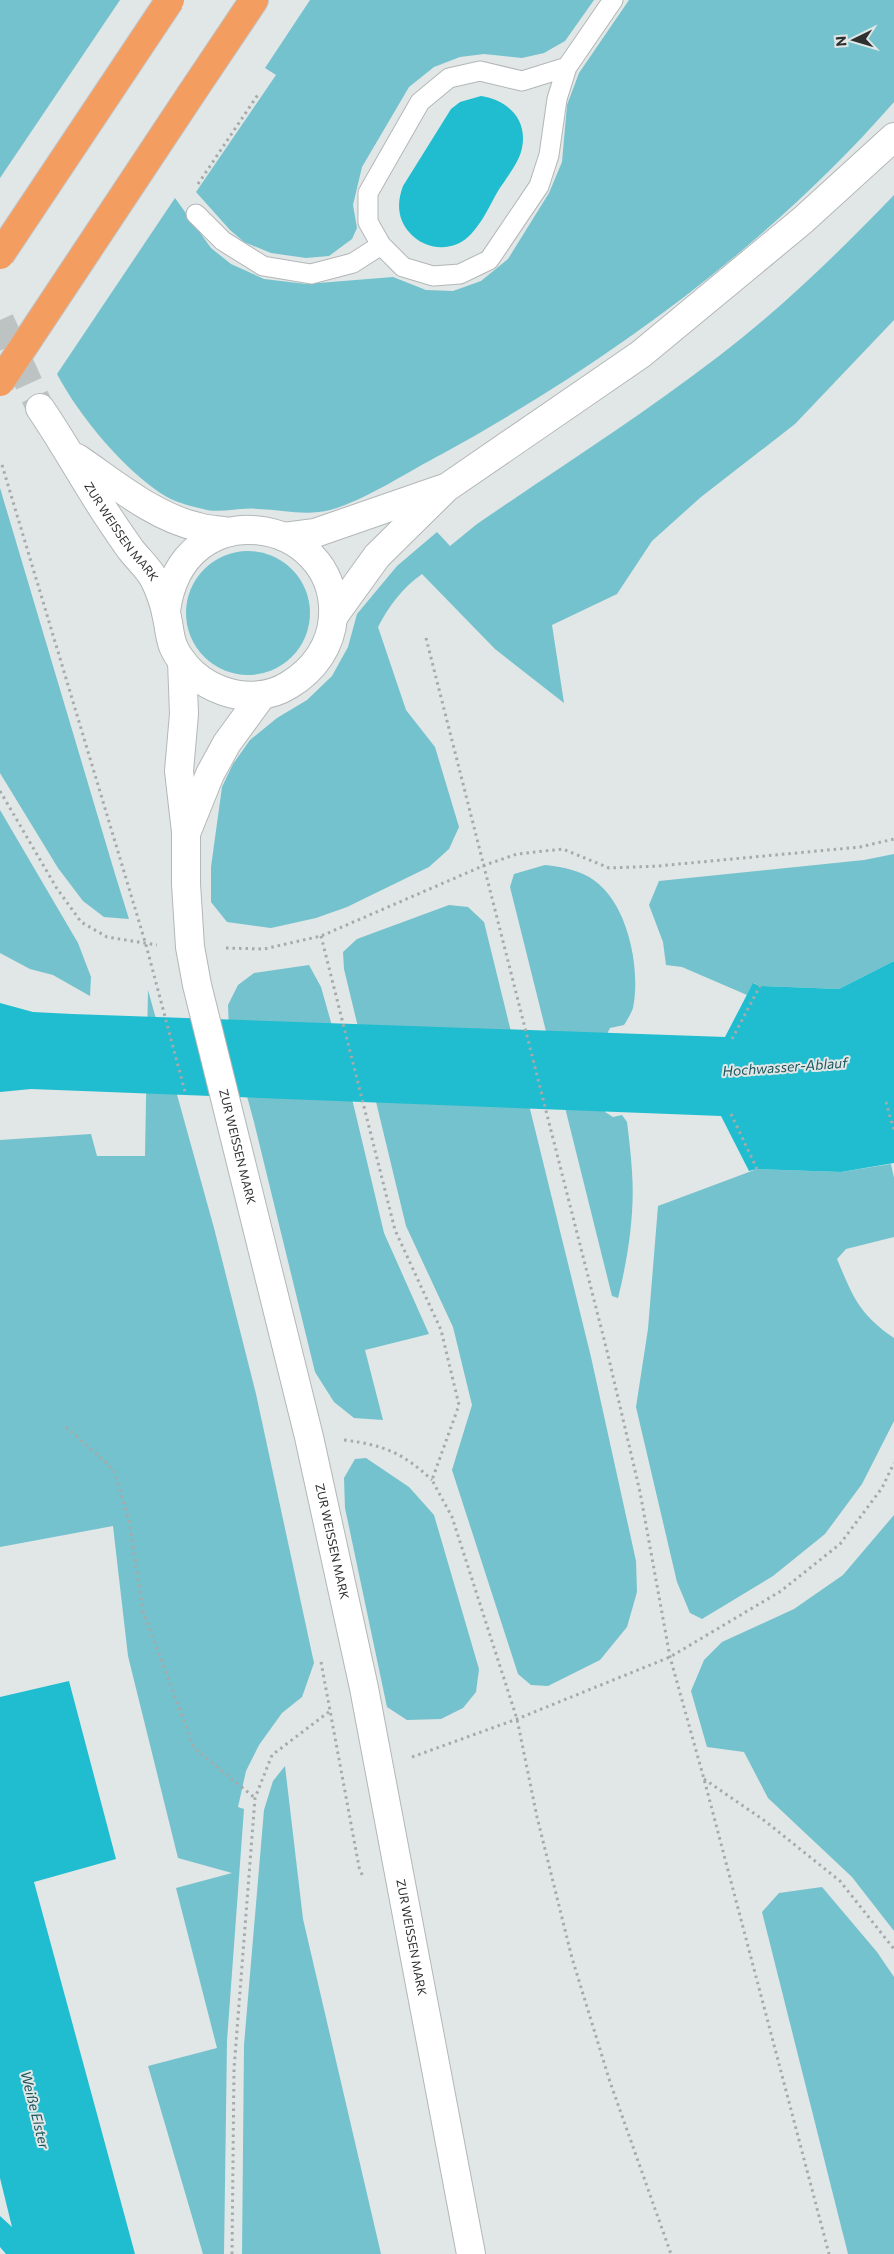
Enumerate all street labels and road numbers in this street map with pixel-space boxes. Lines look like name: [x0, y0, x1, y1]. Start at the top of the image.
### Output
street label: ZUR WEISSEN MARK: [82, 479, 162, 583]
street label: ZUR WEISSEN MARK: [217, 1087, 259, 1206]
street label: ZUR WEISSEN MARK: [313, 1482, 352, 1601]
street label: ZUR WEISSEN MARK: [394, 1878, 430, 1997]

